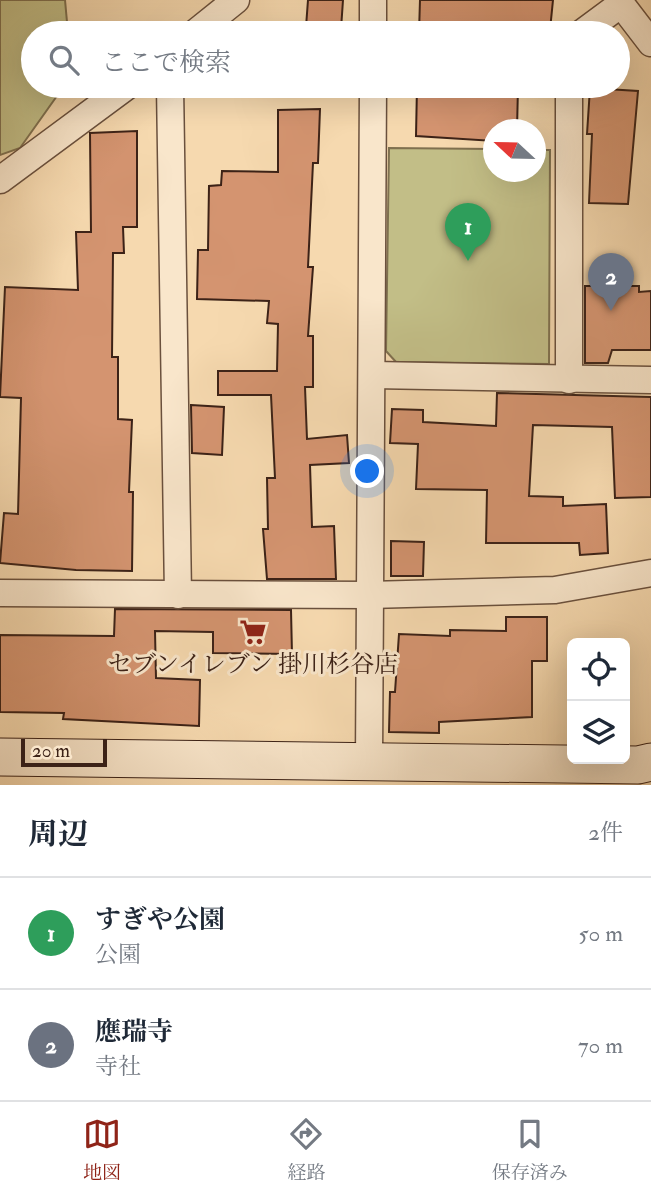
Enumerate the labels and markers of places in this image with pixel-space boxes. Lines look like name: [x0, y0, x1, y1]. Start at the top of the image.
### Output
pin: 1: [445, 203, 491, 261]
pin: 2: [588, 253, 634, 311]
supermarket icon: セブンイレブン 掛川杉谷店: [238, 617, 268, 647]
place label: セブンイレブン 掛川杉谷店: [108, 649, 398, 680]

